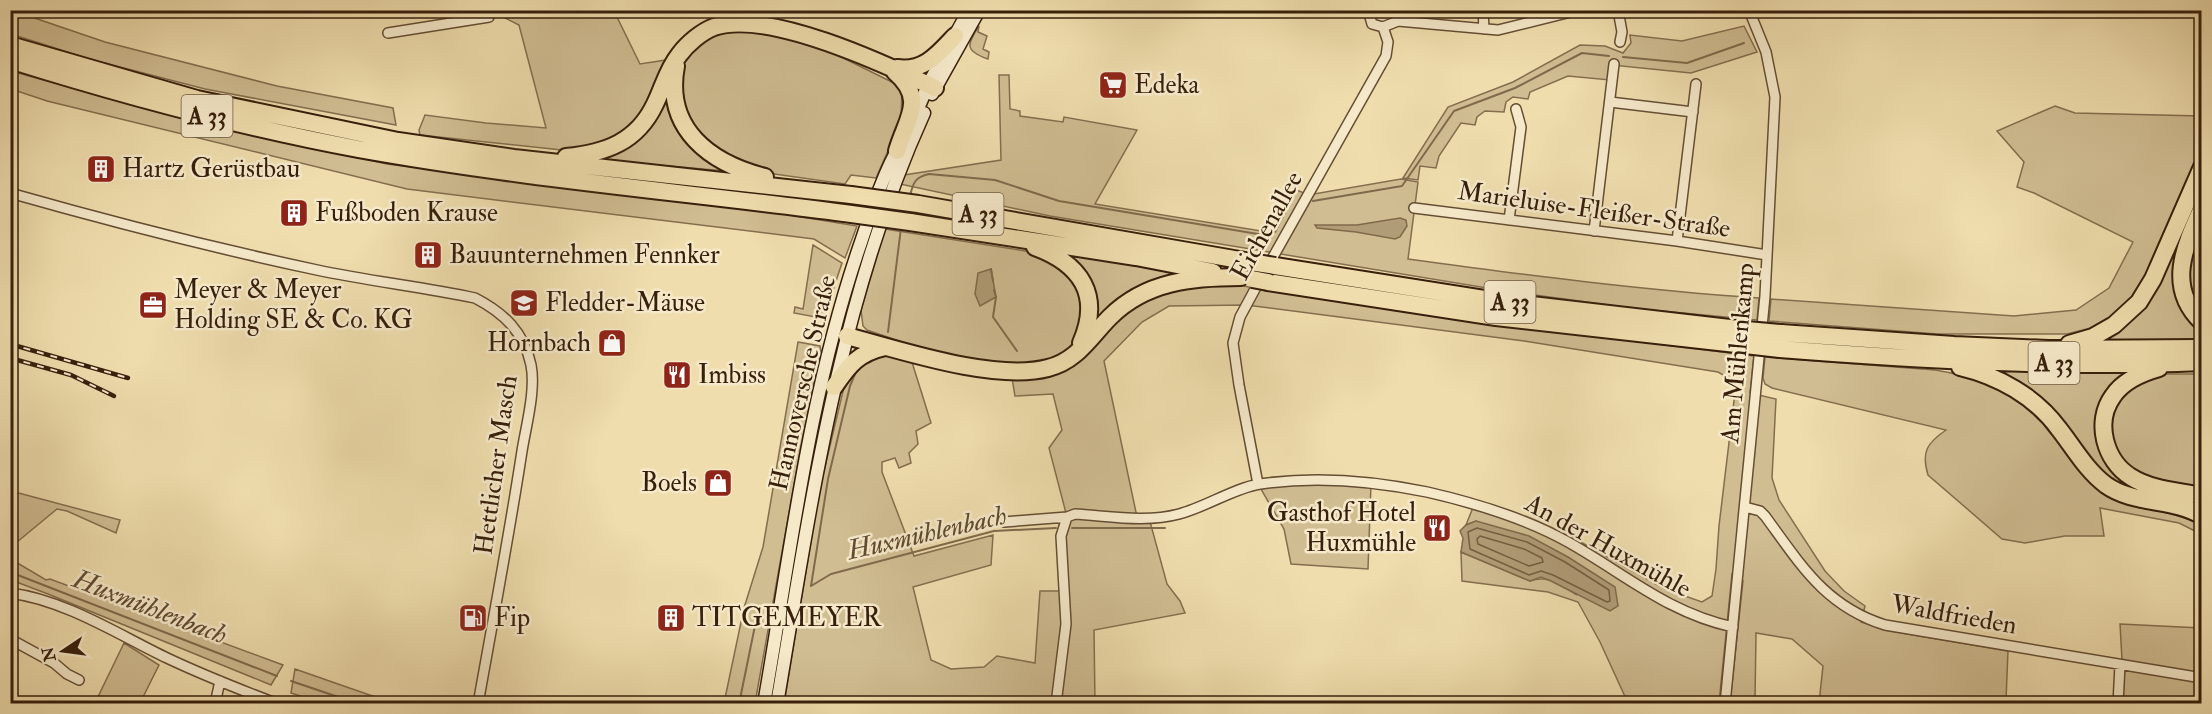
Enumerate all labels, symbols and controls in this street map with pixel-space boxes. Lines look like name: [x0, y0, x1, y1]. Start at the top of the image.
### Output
supermarket icon: Edeka: [1097, 69, 1129, 101]
place label: Edeka: [1134, 69, 1200, 101]
road number: A 33: [182, 95, 232, 137]
building icon: Hartz Gerüstbau: [85, 153, 117, 185]
place label: Hartz Gerüstbau: [122, 153, 300, 185]
street label: Eichenallee: [1224, 166, 1310, 286]
street label: Marieluise-Fleißer-Straße: [1456, 175, 1733, 245]
road number: A 33: [952, 193, 1004, 235]
building icon: Fußboden Krause: [278, 197, 310, 229]
place label: Fußboden Krause: [315, 197, 498, 229]
building icon: Bauunternehmen Fennker: [412, 239, 444, 271]
place label: Bauunternehmen Fennker: [449, 239, 720, 271]
street label: Am Mühlenkamp: [1714, 261, 1763, 446]
street label: Hannoversche Straße: [763, 272, 843, 494]
place label: Meyer & Meyer Holding SE & Co. KG: [174, 274, 413, 336]
road number: A 33: [1484, 281, 1536, 323]
school or university icon: Fledder-Mäuse: [508, 287, 540, 319]
place label: Fledder-Mäuse: [545, 287, 705, 319]
office icon: Meyer & Meyer Holding SE & Co. KG: [137, 289, 169, 321]
place label: Hornbach: [487, 327, 591, 359]
shop icon: Hornbach: [596, 327, 628, 359]
road number: A 33: [2028, 342, 2080, 384]
restaurant icon: Imbiss: [661, 359, 693, 391]
place label: Imbiss: [698, 359, 766, 391]
street label: Hettlicher Masch: [468, 373, 524, 557]
place label: Boels: [641, 467, 697, 499]
shop icon: Boels: [702, 467, 734, 499]
street label: An der Huxmühle: [1519, 487, 1697, 605]
place label: Gasthof Hotel Huxmühle: [1267, 497, 1416, 559]
water label: Huxmühlenbach: [842, 499, 1010, 568]
restaurant icon: Gasthof Hotel Huxmühle: [1421, 512, 1453, 544]
water label: Huxmühlenbach: [66, 562, 232, 652]
street label: Waldfrieden: [1888, 588, 2019, 642]
fuel station icon: Fip: [457, 602, 489, 634]
place label: Fip: [494, 602, 530, 635]
building icon: TITGEMEYER: [655, 602, 687, 634]
place label: TITGEMEYER: [692, 602, 882, 634]
north arrow: [33, 621, 93, 681]
text: N: [38, 644, 61, 664]

